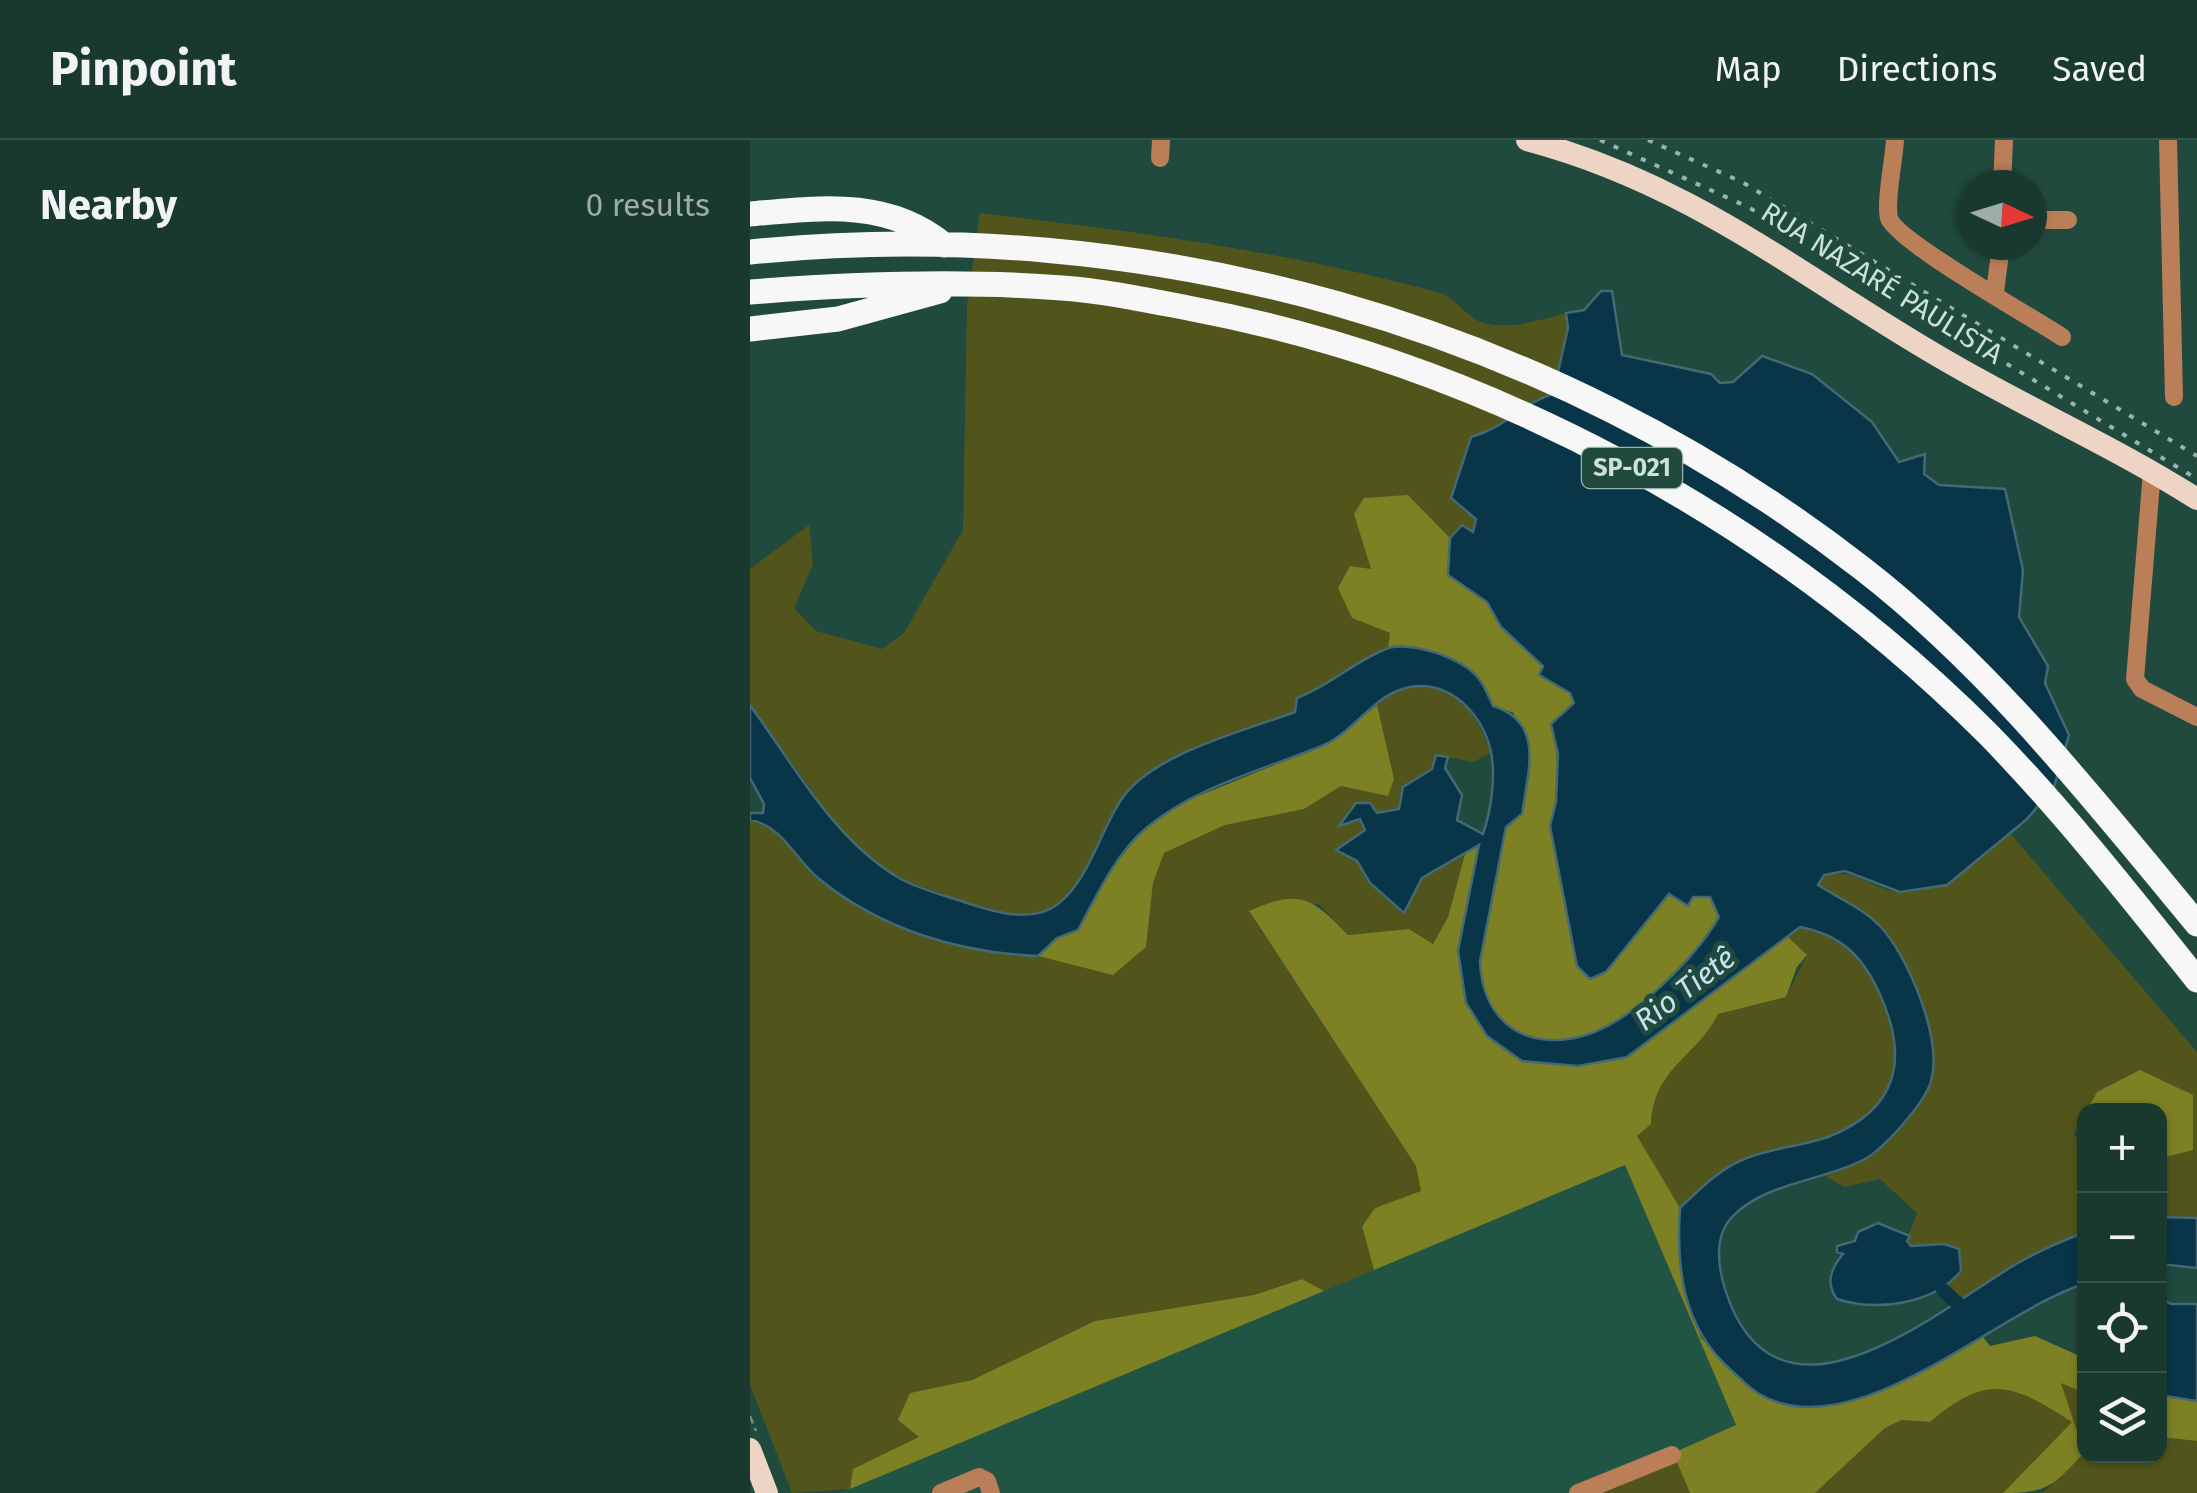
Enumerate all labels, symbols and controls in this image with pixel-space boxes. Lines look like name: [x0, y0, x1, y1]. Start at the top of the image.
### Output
text: Pinpoint: [50, 40, 236, 98]
text: Map: [1715, 48, 1782, 90]
text: Directions: [1837, 48, 1997, 90]
text: Saved: [2052, 48, 2147, 90]
north arrow: [1957, 170, 2047, 260]
text: Nearby: [40, 180, 177, 230]
text: 0 results: [585, 186, 710, 224]
street label: RUA NAZARÉ PAULISTA: [1755, 195, 2009, 371]
road number: SP-021: [1582, 448, 1682, 488]
water label: Rio Tietê: [1628, 940, 1742, 1038]
map controls: [2077, 1103, 2167, 1463]
button: +: [2077, 1103, 2167, 1193]
button: −: [2077, 1193, 2167, 1283]
button: locate: [2077, 1283, 2167, 1373]
button: layers: [2077, 1373, 2167, 1463]

